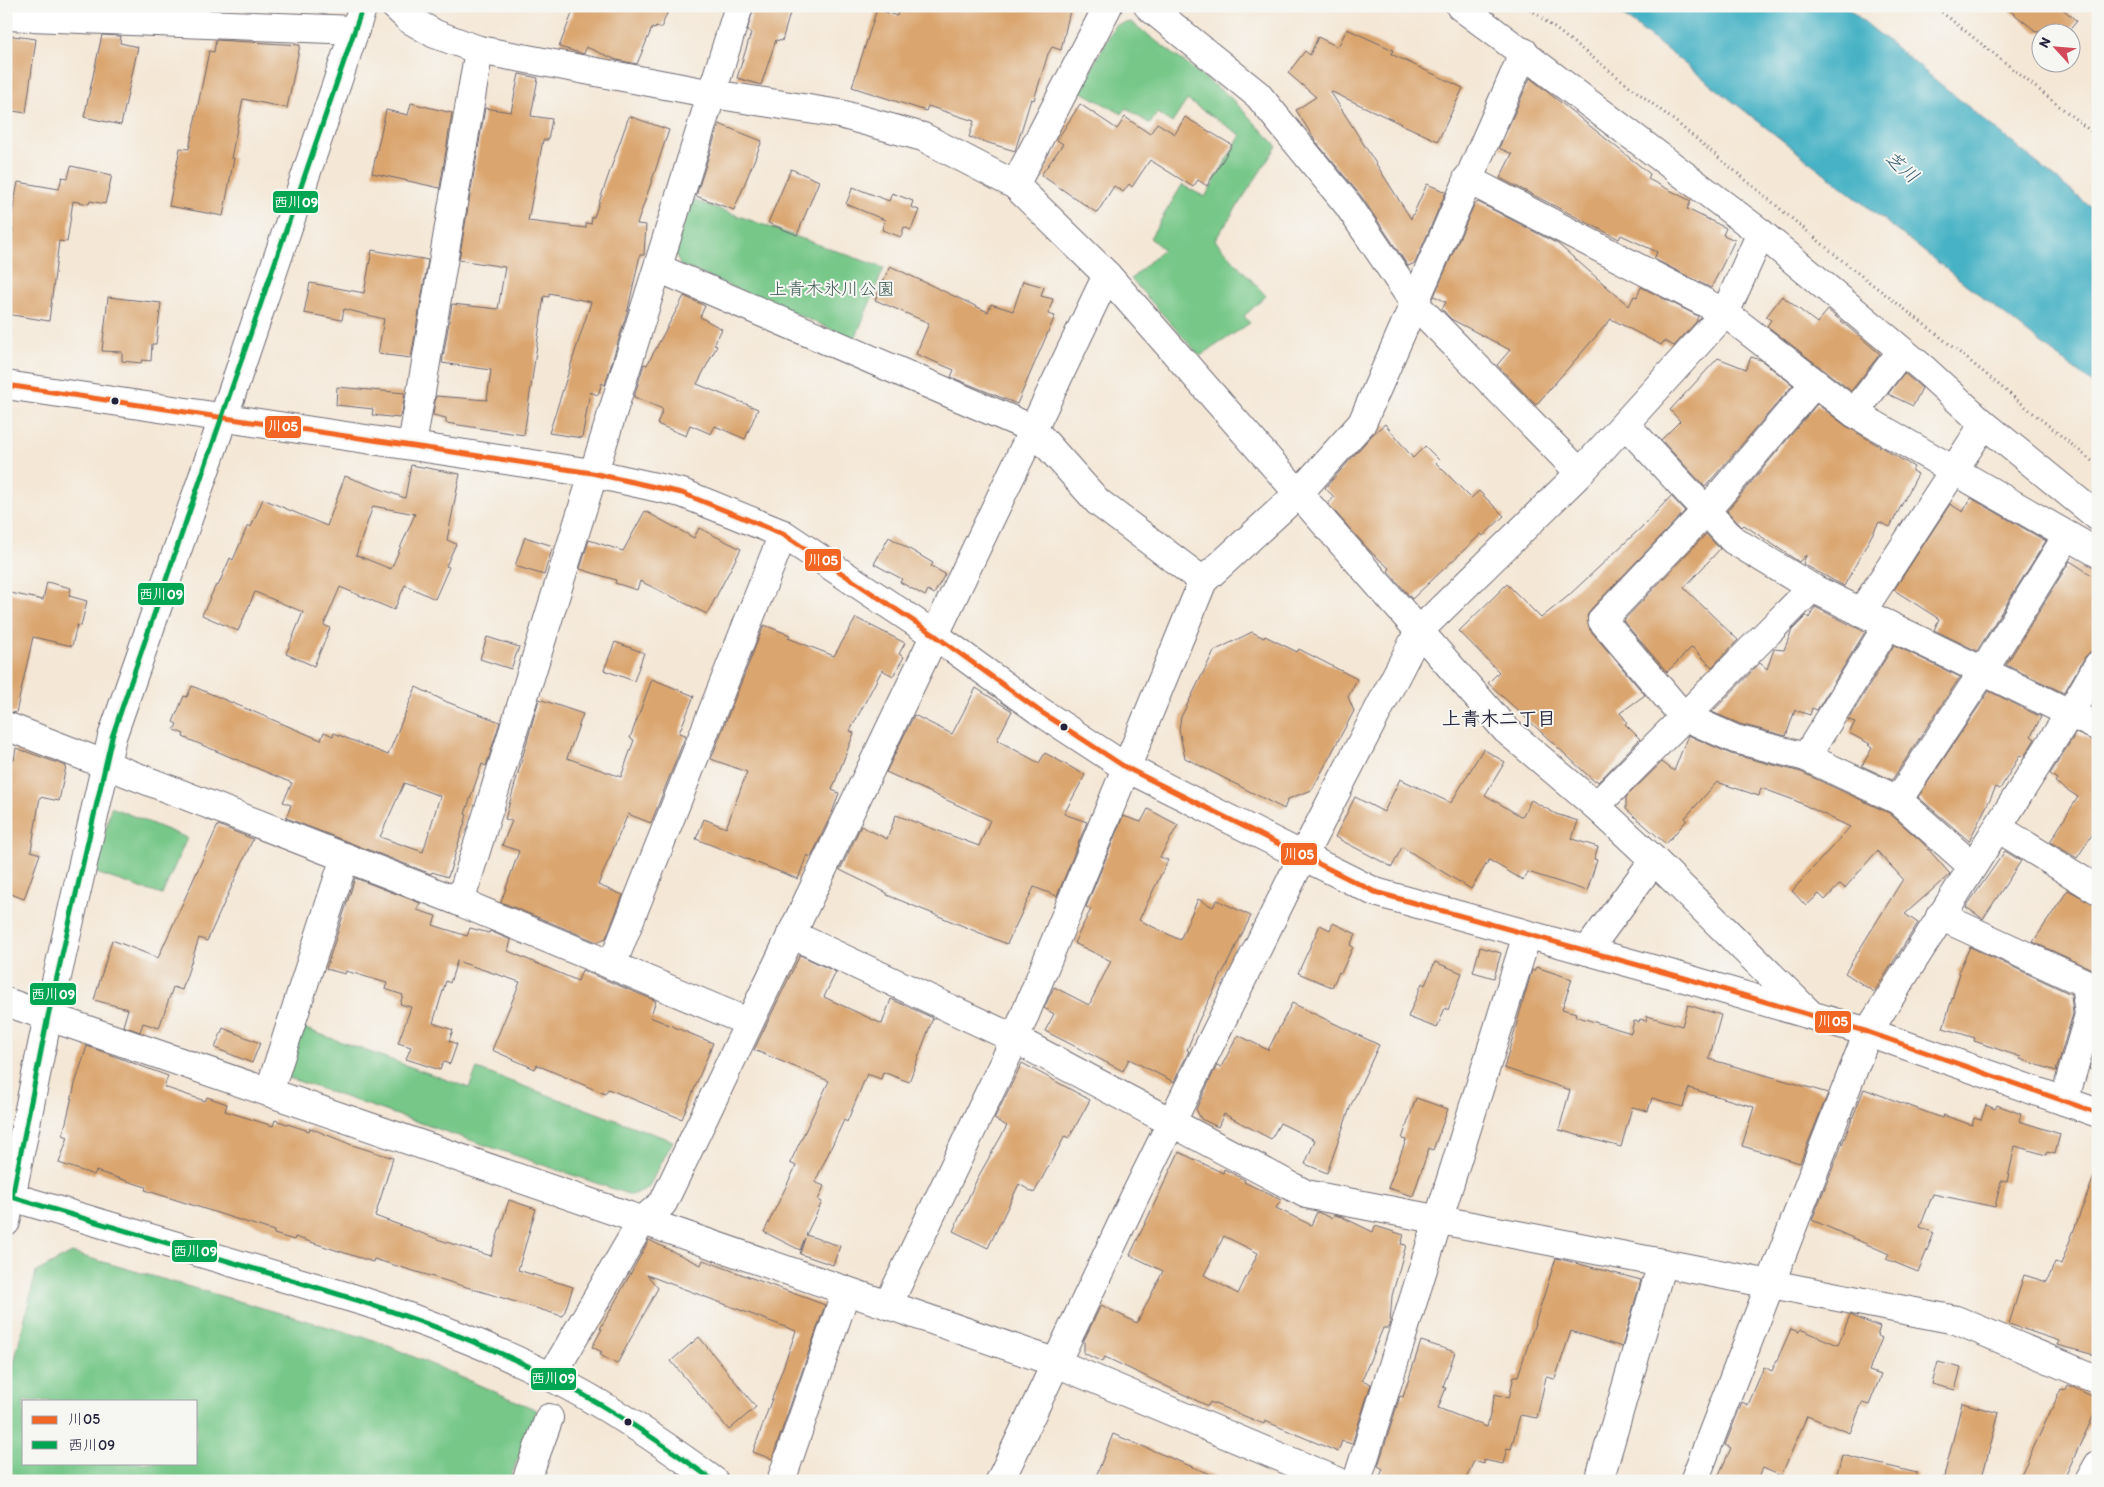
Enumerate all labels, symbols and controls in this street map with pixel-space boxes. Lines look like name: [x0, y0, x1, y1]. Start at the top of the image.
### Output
north arrow: [2032, 22, 2082, 72]
text: N: [2035, 35, 2054, 50]
water label: 芝川: [1880, 146, 1924, 188]
line badge: 西川09: [272, 190, 319, 214]
text: 西川09: [274, 194, 318, 211]
park label: 上青木氷川公園: [769, 278, 895, 300]
unlabelled marker: [110, 396, 120, 406]
line badge: 川05: [264, 415, 302, 439]
text: 川05: [268, 418, 299, 435]
line badge: 川05: [804, 548, 842, 572]
text: 川05: [808, 552, 839, 569]
line badge: 西川09: [137, 582, 185, 606]
text: 西川09: [139, 586, 183, 603]
district label: 上青木二丁目: [1442, 707, 1556, 730]
unlabelled marker: [1059, 722, 1069, 732]
line badge: 川05: [1280, 842, 1318, 866]
text: 川05: [1284, 846, 1315, 863]
line badge: 西川09: [29, 982, 77, 1006]
text: 西川09: [31, 986, 75, 1003]
line badge: 川05: [1814, 1010, 1852, 1034]
text: 川05: [1818, 1013, 1849, 1030]
line badge: 西川09: [171, 1239, 218, 1263]
text: 西川09: [173, 1243, 217, 1260]
line badge: 西川09: [530, 1367, 577, 1391]
text: 西川09: [531, 1370, 575, 1387]
legend: [22, 1400, 198, 1464]
text: 川05: [68, 1410, 100, 1428]
unlabelled marker: [623, 1417, 633, 1427]
text: 西川09: [68, 1436, 115, 1454]

